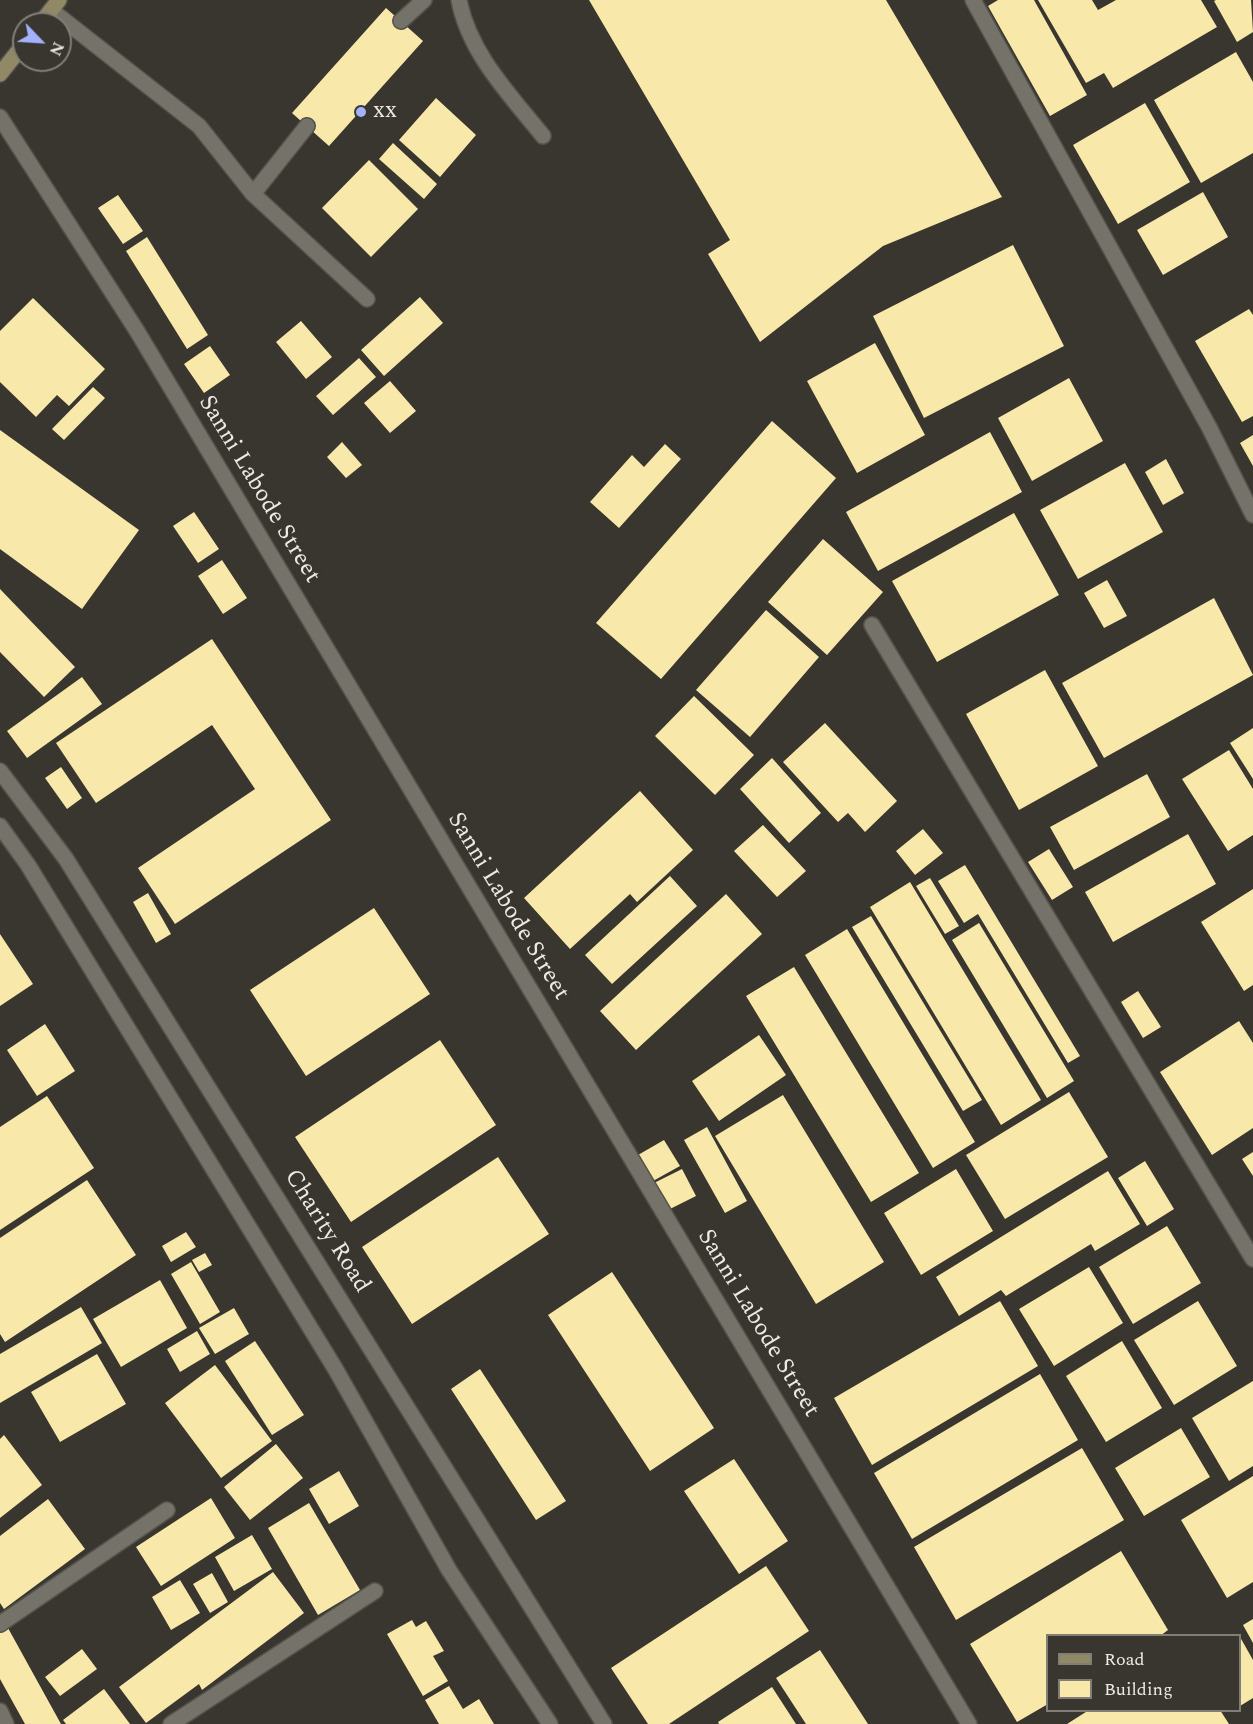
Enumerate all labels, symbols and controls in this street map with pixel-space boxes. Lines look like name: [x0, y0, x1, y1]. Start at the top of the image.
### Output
north arrow: [12, 12, 72, 72]
text: N: [43, 38, 70, 60]
place label: xx: [373, 98, 397, 126]
marker: xx: [354, 105, 368, 119]
street label: Sanni Labode Street: [191, 391, 325, 589]
street label: Sanni Labode Street: [440, 808, 574, 1006]
street label: Charity Road: [277, 1165, 375, 1299]
street label: Sanni Labode Street: [690, 1225, 824, 1423]
legend: [1046, 1634, 1241, 1712]
text: Road: [1104, 1646, 1145, 1673]
text: Building: [1104, 1676, 1173, 1703]

